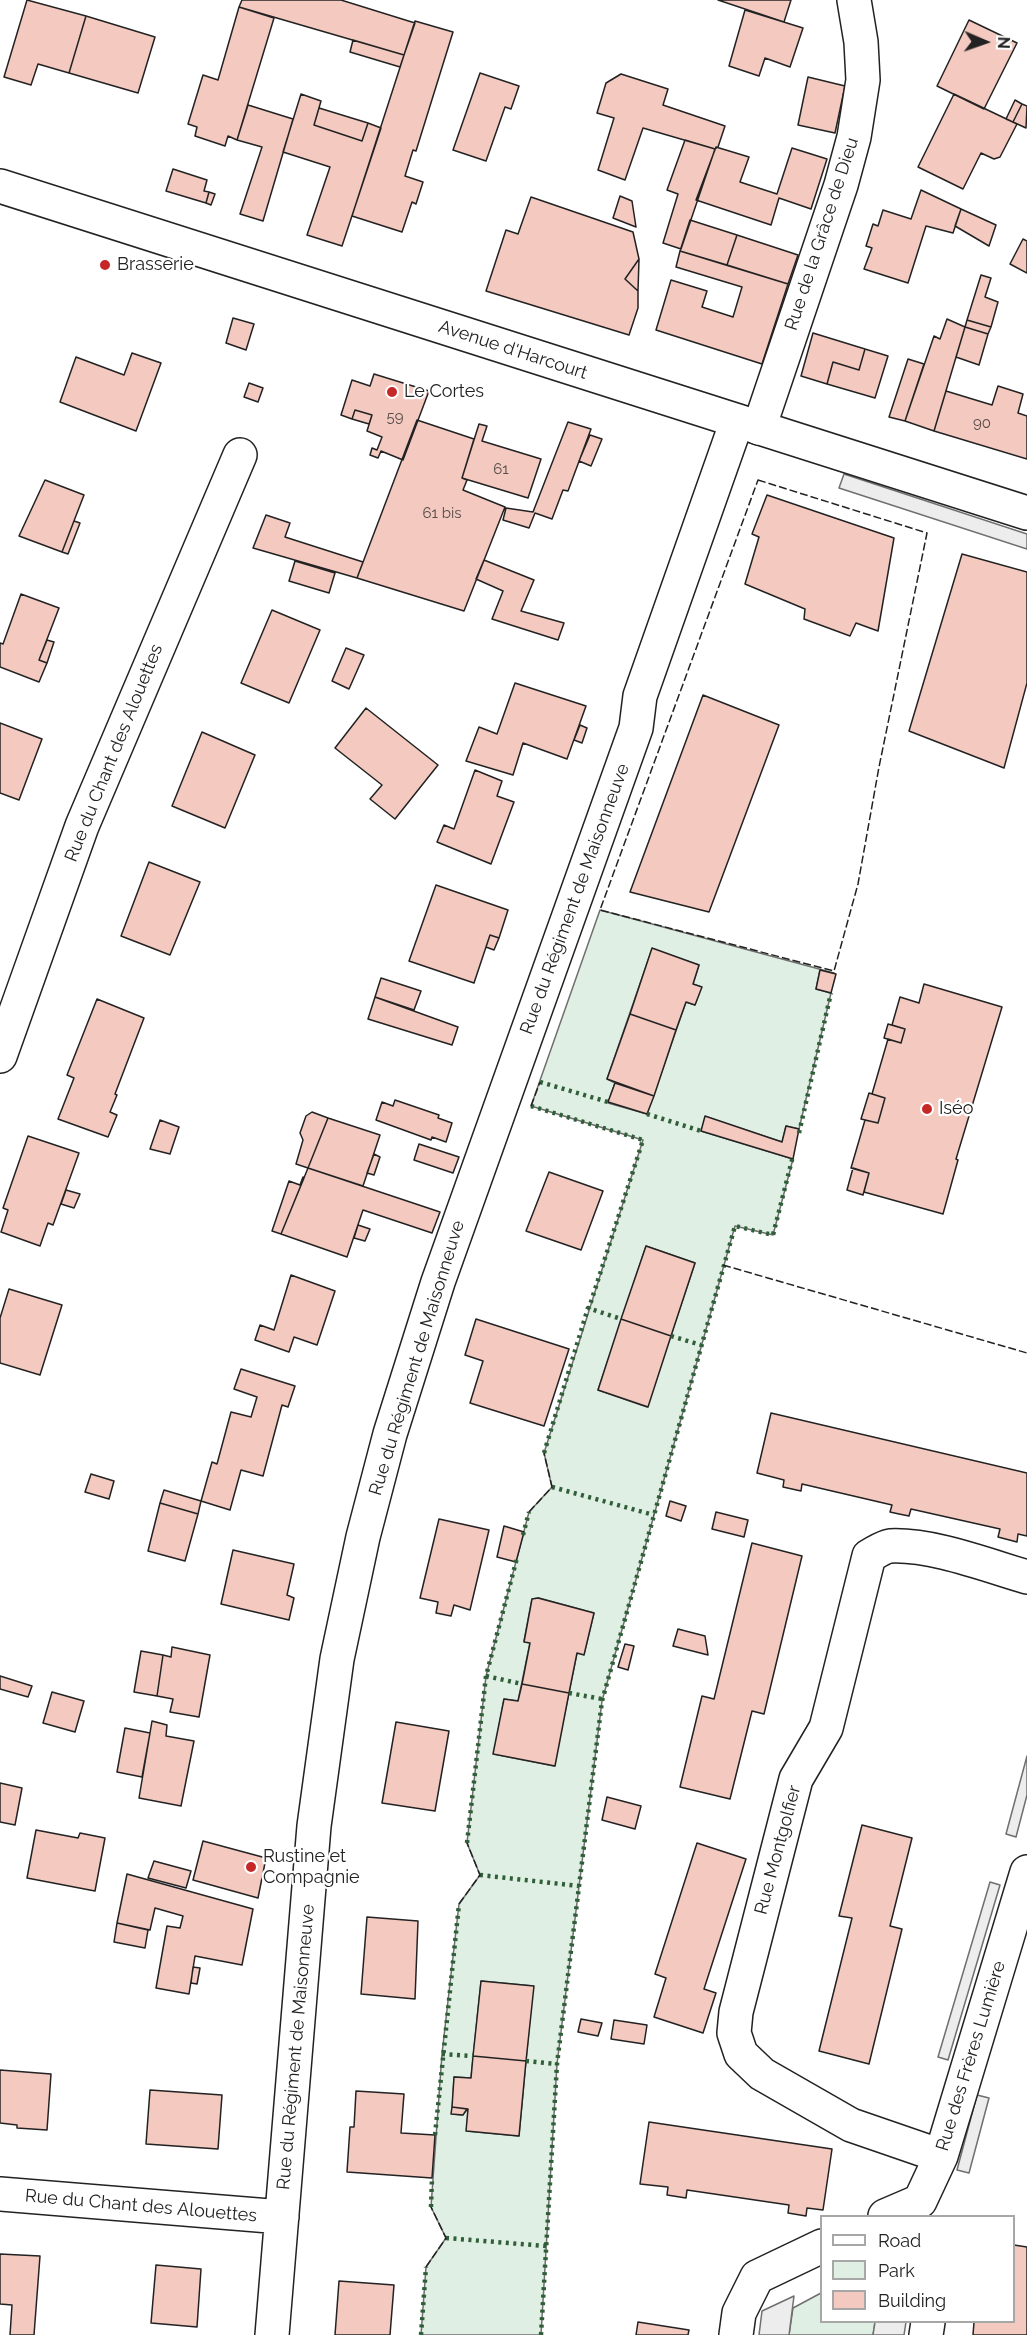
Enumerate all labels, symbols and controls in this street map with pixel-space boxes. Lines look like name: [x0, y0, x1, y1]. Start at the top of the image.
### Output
north arrow: [955, 12, 1015, 72]
text: N: [994, 36, 1013, 49]
street label: Rue de la Grâce de Dieu: [781, 135, 863, 333]
place label: Brasserie: [117, 254, 194, 276]
marker: Brasserie: [98, 258, 112, 272]
street label: Avenue d'Harcourt: [436, 316, 590, 384]
place label: Le Cortes: [404, 381, 484, 403]
marker: Le Cortes: [385, 385, 399, 399]
house number: 59: [387, 408, 403, 426]
house number: 90: [973, 414, 991, 432]
house number: 61: [493, 460, 509, 478]
house number: 61 bis: [422, 504, 462, 522]
street label: Rue du Chant des Alouettes: [60, 641, 168, 865]
street label: Rue du Régiment de Maisonneuve: [516, 761, 634, 1037]
place label: Iséo: [939, 1098, 973, 1120]
marker: Iséo: [920, 1102, 934, 1116]
street label: Rue du Régiment de Maisonneuve: [365, 1218, 469, 1498]
street label: Rue Montgolfier: [750, 1783, 806, 1917]
place label: Rustine et Compagnie: [263, 1846, 360, 1888]
marker: Rustine et Compagnie: [244, 1860, 258, 1874]
street label: Rue du Régiment de Maisonneuve: [273, 1903, 319, 2191]
street label: Rue des Frères Lumière: [932, 1958, 1010, 2154]
street label: Rue du Chant des Alouettes: [24, 2185, 258, 2227]
legend: [820, 2215, 1015, 2323]
text: Road: [878, 2230, 921, 2251]
text: Park: [878, 2260, 915, 2281]
text: Building: [878, 2290, 946, 2311]

